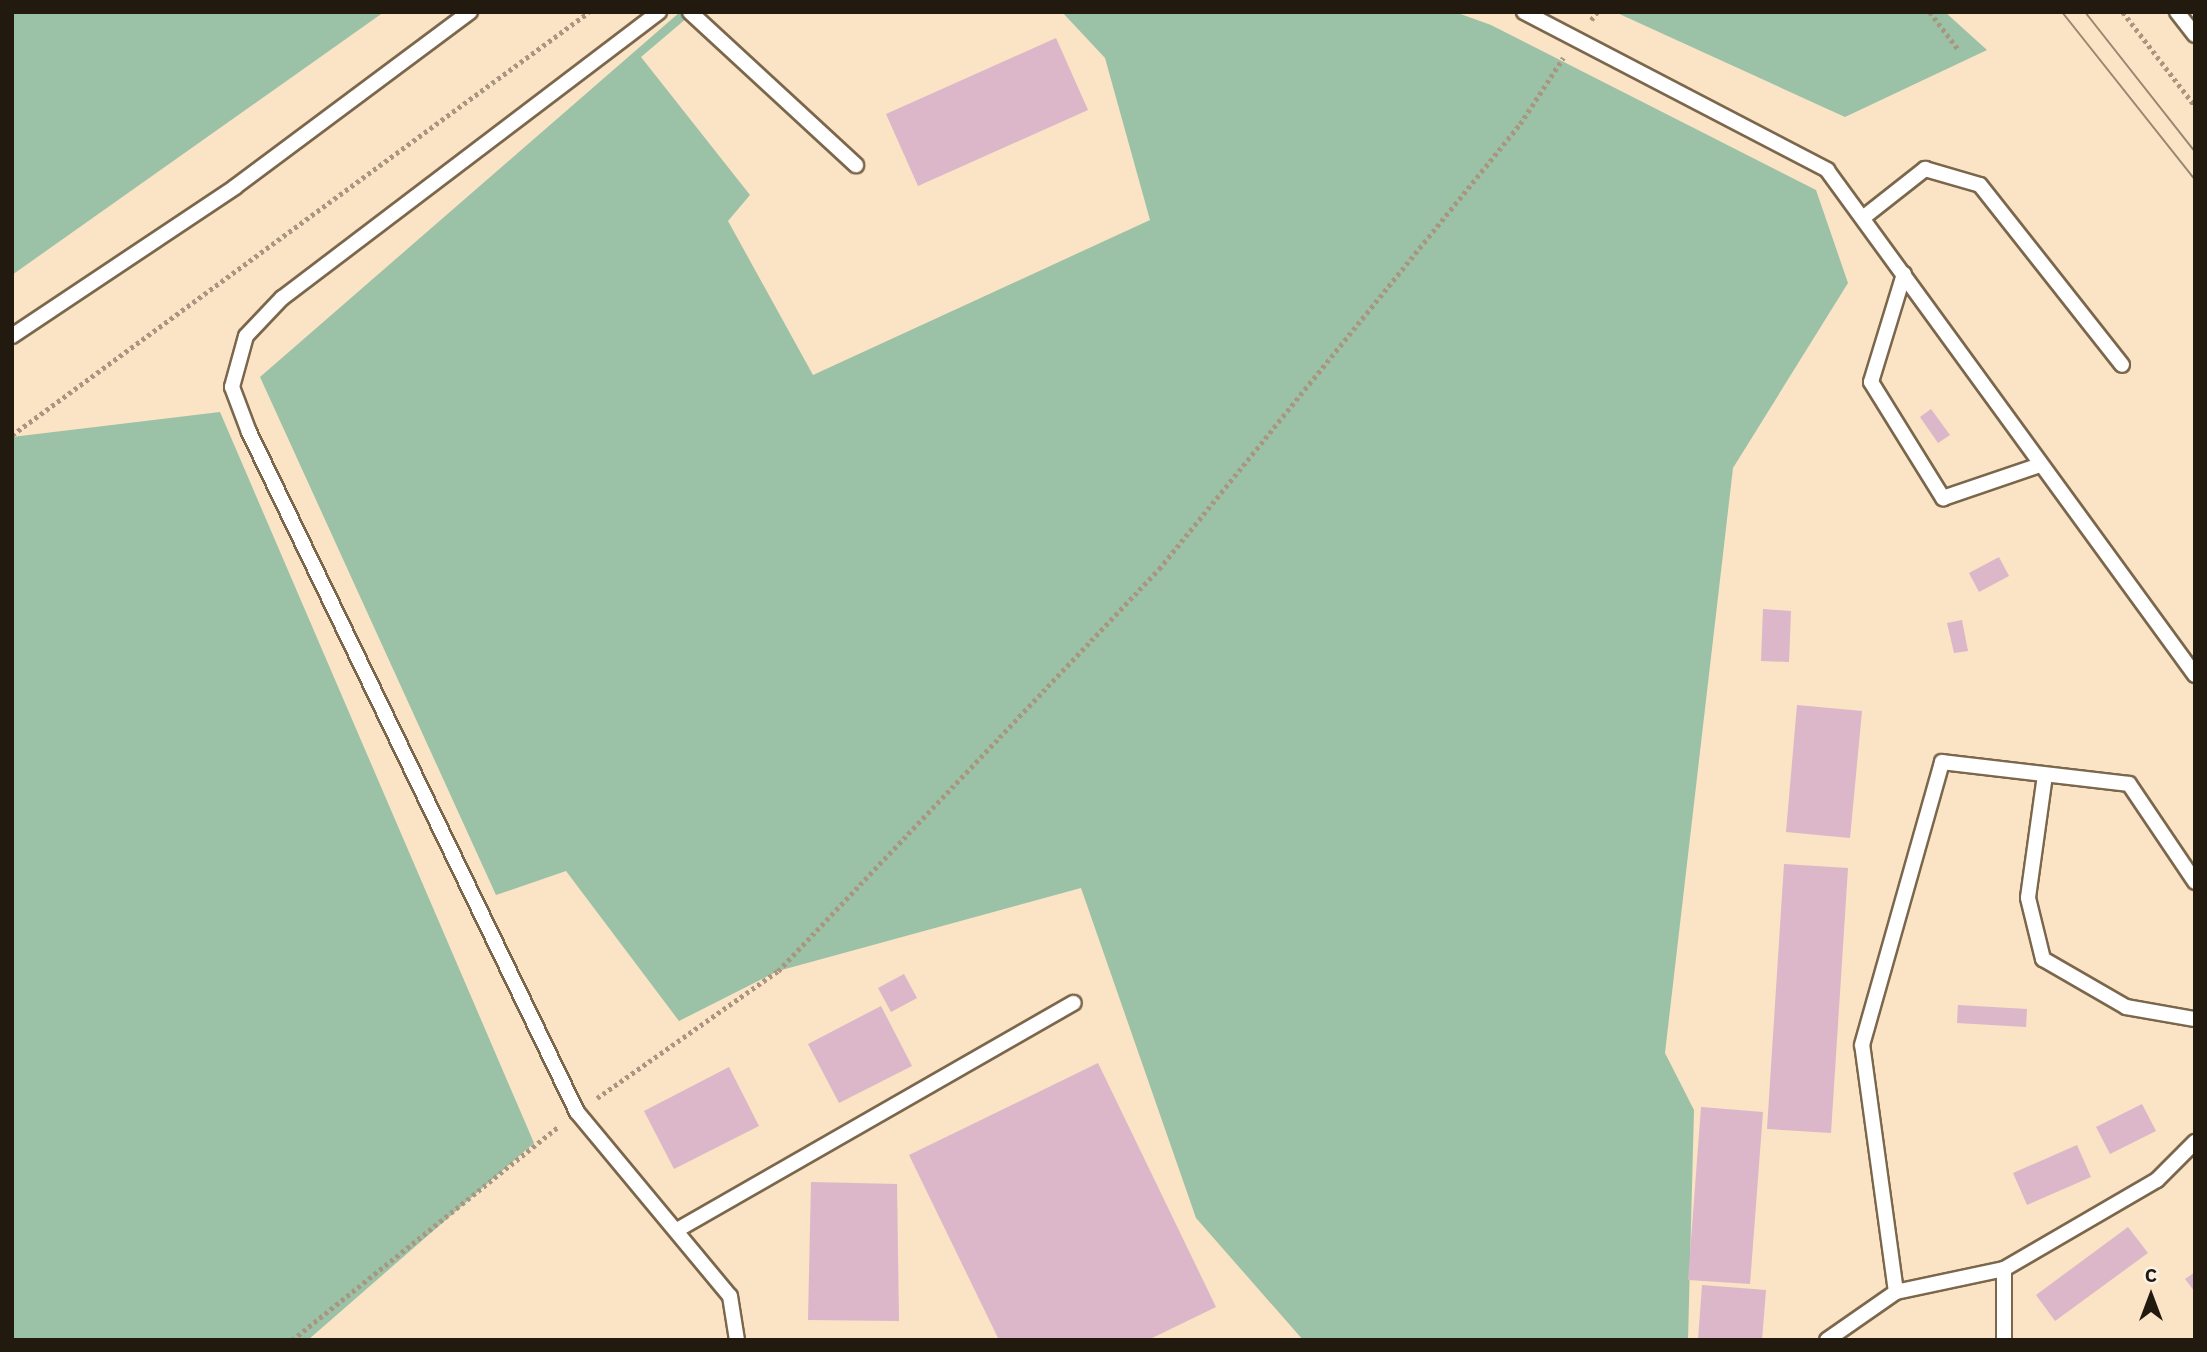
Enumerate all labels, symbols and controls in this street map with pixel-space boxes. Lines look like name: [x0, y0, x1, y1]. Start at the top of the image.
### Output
north arrow: [2116, 1261, 2186, 1331]
text: С: [2145, 1263, 2157, 1287]

